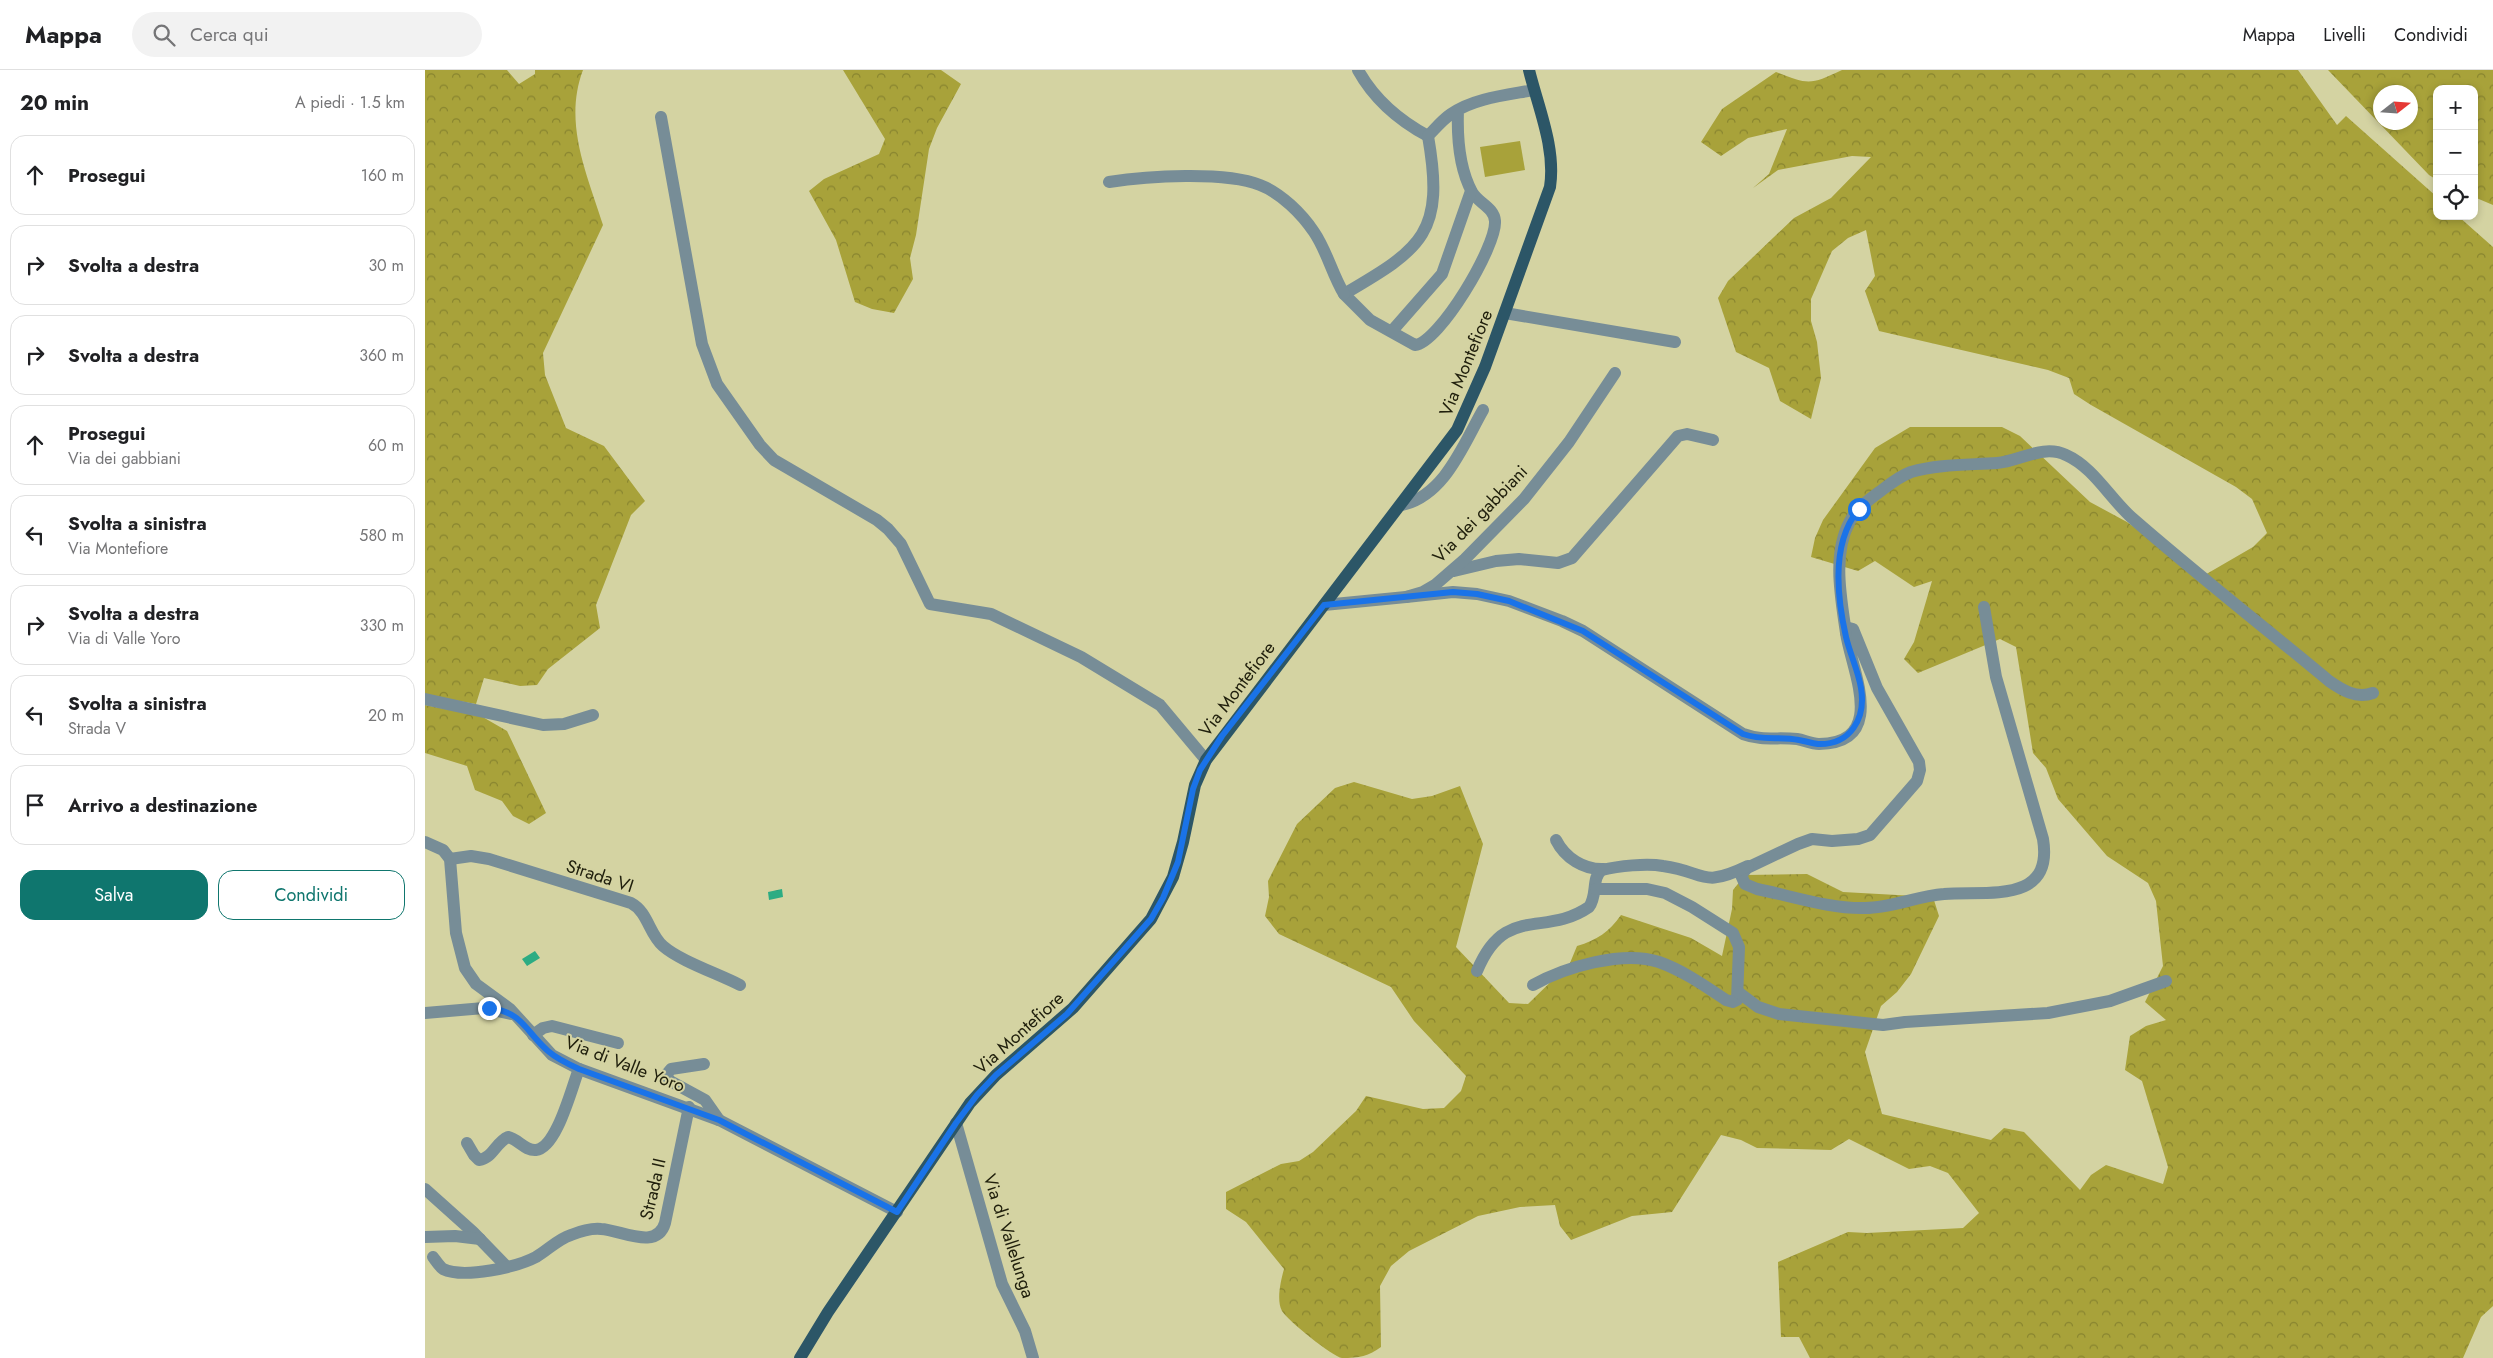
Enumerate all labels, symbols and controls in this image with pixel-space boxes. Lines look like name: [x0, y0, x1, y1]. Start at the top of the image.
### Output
search box: [132, 12, 482, 57]
text: Mappa: [25, 17, 102, 52]
icon: search: [150, 21, 178, 49]
text: Cerca qui: [190, 21, 269, 48]
text: Mappa: [2243, 22, 2295, 48]
text: Livelli: [2323, 22, 2366, 48]
text: Condividi: [2394, 22, 2468, 48]
north arrow: [2373, 85, 2418, 130]
map controls: [2433, 85, 2478, 220]
button: +: [2433, 85, 2478, 130]
text: 20 min: [20, 88, 89, 118]
text: A piedi · 1.5 km: [295, 91, 405, 114]
button: −: [2433, 130, 2478, 175]
icon: ahead: [21, 161, 49, 189]
text: Prosegui: [68, 162, 146, 189]
text: 160 m: [361, 164, 404, 187]
button: locate: [2433, 175, 2478, 220]
icon: right: [21, 251, 49, 279]
text: Svolta a destra: [68, 252, 199, 279]
text: 30 m: [368, 254, 404, 277]
street label: Via Montefiore: [1433, 306, 1499, 420]
icon: right: [21, 341, 49, 369]
text: Svolta a destra: [68, 342, 199, 369]
text: 360 m: [359, 344, 404, 367]
text: Prosegui: [68, 420, 146, 447]
icon: ahead: [21, 431, 49, 459]
text: 60 m: [368, 434, 404, 457]
text: Via dei gabbiani: [68, 447, 181, 470]
street label: Via dei gabbiani: [1426, 459, 1534, 569]
route start: [1848, 498, 1871, 521]
text: Svolta a sinistra: [68, 510, 207, 537]
icon: left: [21, 521, 49, 549]
text: 580 m: [359, 524, 404, 547]
text: Via Montefiore: [68, 537, 168, 560]
text: Svolta a destra: [68, 600, 199, 627]
icon: right: [21, 611, 49, 639]
text: 330 m: [360, 614, 404, 637]
text: Via di Valle Yoro: [68, 627, 180, 650]
street label: Via Montefiore: [1193, 636, 1281, 742]
text: Svolta a sinistra: [68, 690, 207, 717]
icon: left: [21, 701, 49, 729]
text: 20 m: [368, 704, 404, 727]
text: Strada V: [68, 717, 126, 740]
icon: arrive: [21, 791, 49, 819]
text: Arrivo a destinazione: [68, 792, 257, 819]
street label: Strada VI: [563, 853, 637, 899]
button: Salva: [20, 870, 208, 920]
button: Condividi: [218, 870, 405, 920]
street label: Via Montefiore: [968, 986, 1070, 1080]
route end: [478, 997, 501, 1020]
street label: Via di Valle Yoro: [561, 1029, 689, 1099]
street label: Strada II: [633, 1156, 673, 1222]
street label: Via di Vallelunga: [977, 1171, 1041, 1301]

